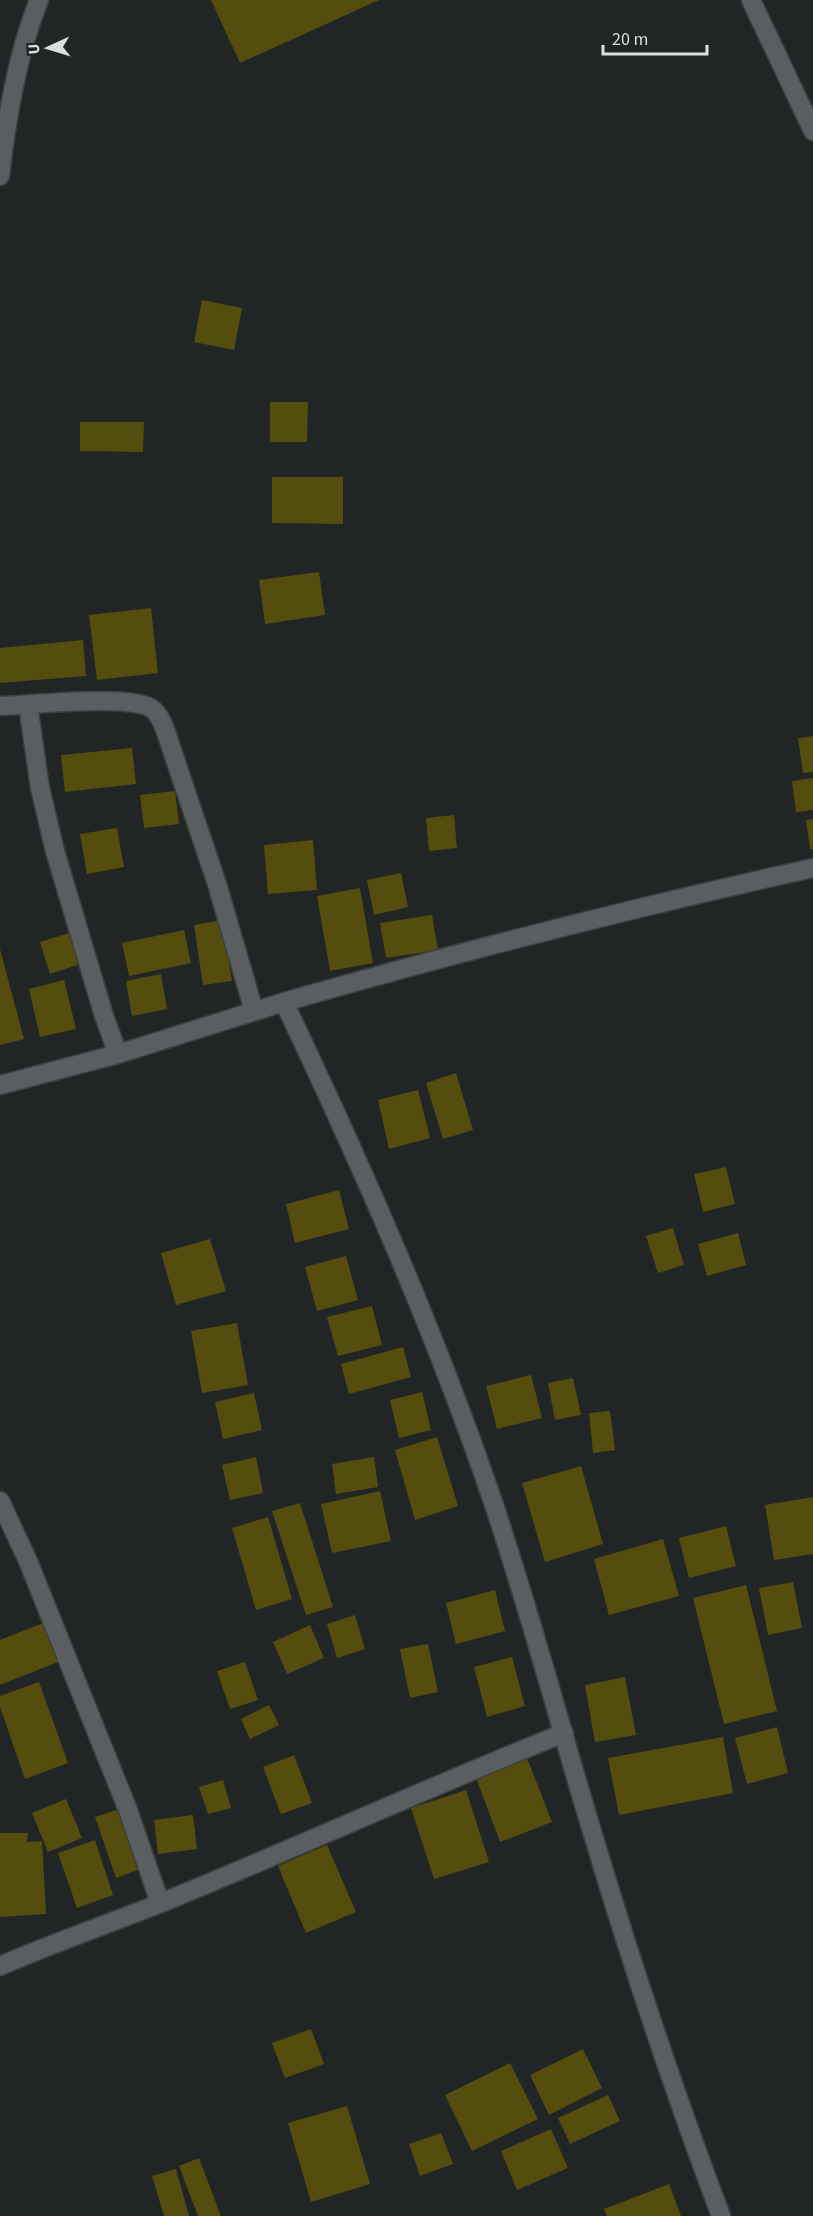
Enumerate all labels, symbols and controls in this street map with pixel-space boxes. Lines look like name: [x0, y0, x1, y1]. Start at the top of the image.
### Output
north arrow: [18, 18, 78, 78]
scale bar: [603, 18, 706, 56]
text: 20 m: [612, 27, 648, 52]
text: U: [23, 43, 45, 55]

